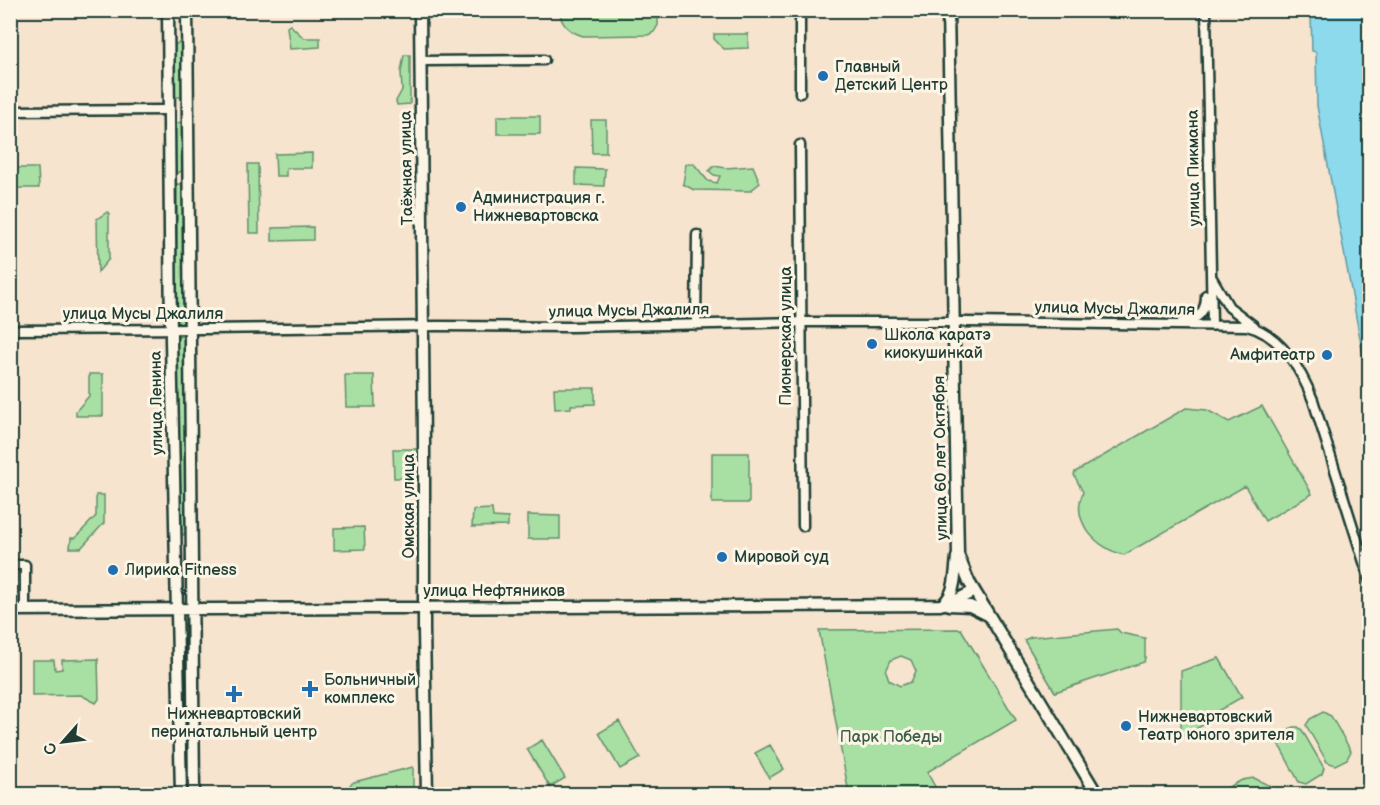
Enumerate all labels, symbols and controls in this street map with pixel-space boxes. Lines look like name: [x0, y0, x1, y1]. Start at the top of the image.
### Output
place label: Главный Детский Центр: [835, 58, 948, 95]
marker: Главный Детский Центр: [816, 69, 830, 83]
street label: улица Пикмана: [1183, 109, 1205, 226]
street label: Таёжная улица: [396, 110, 417, 226]
place label: Администрация г. Нижневартовска: [472, 189, 605, 226]
marker: Администрация г. Нижневартовска: [454, 200, 468, 214]
street label: Пионерская улица: [777, 266, 796, 406]
street label: улица Мусы Джалиля: [1035, 298, 1196, 320]
street label: улица Мусы Джалиля: [549, 300, 710, 322]
street label: улица Мусы Джалиля: [63, 305, 223, 324]
place label: Школа каратэ киокушинкай: [884, 326, 991, 363]
marker: Школа каратэ киокушинкай: [865, 337, 879, 351]
place label: Амфитеатр: [1229, 346, 1315, 365]
marker: Амфитеатр: [1320, 348, 1334, 362]
street label: улица Ленина: [147, 350, 167, 455]
street label: улица 60 лет Октября: [930, 375, 952, 541]
street label: Омская улица: [400, 453, 419, 559]
place label: Мировой суд: [734, 548, 829, 567]
marker: Мировой суд: [715, 550, 729, 564]
place label: Лирика Fitness: [124, 561, 237, 580]
marker: Лирика Fitness: [106, 563, 120, 577]
street label: улица Нефтяников: [423, 582, 565, 601]
place label: Больничный комплекс: [324, 671, 416, 708]
marker: Больничный комплекс: [301, 680, 319, 698]
marker: Нижневартовский перинатальный центр: [225, 685, 243, 703]
place label: Нижневартовский перинатальный центр: [151, 705, 317, 742]
place label: Нижневартовский Театр юного зрителя: [1138, 708, 1294, 745]
north arrow: [33, 712, 93, 772]
marker: Нижневартовский Театр юного зрителя: [1119, 719, 1133, 733]
park label: Парк Победы: [840, 728, 942, 747]
text: С: [40, 739, 62, 758]

